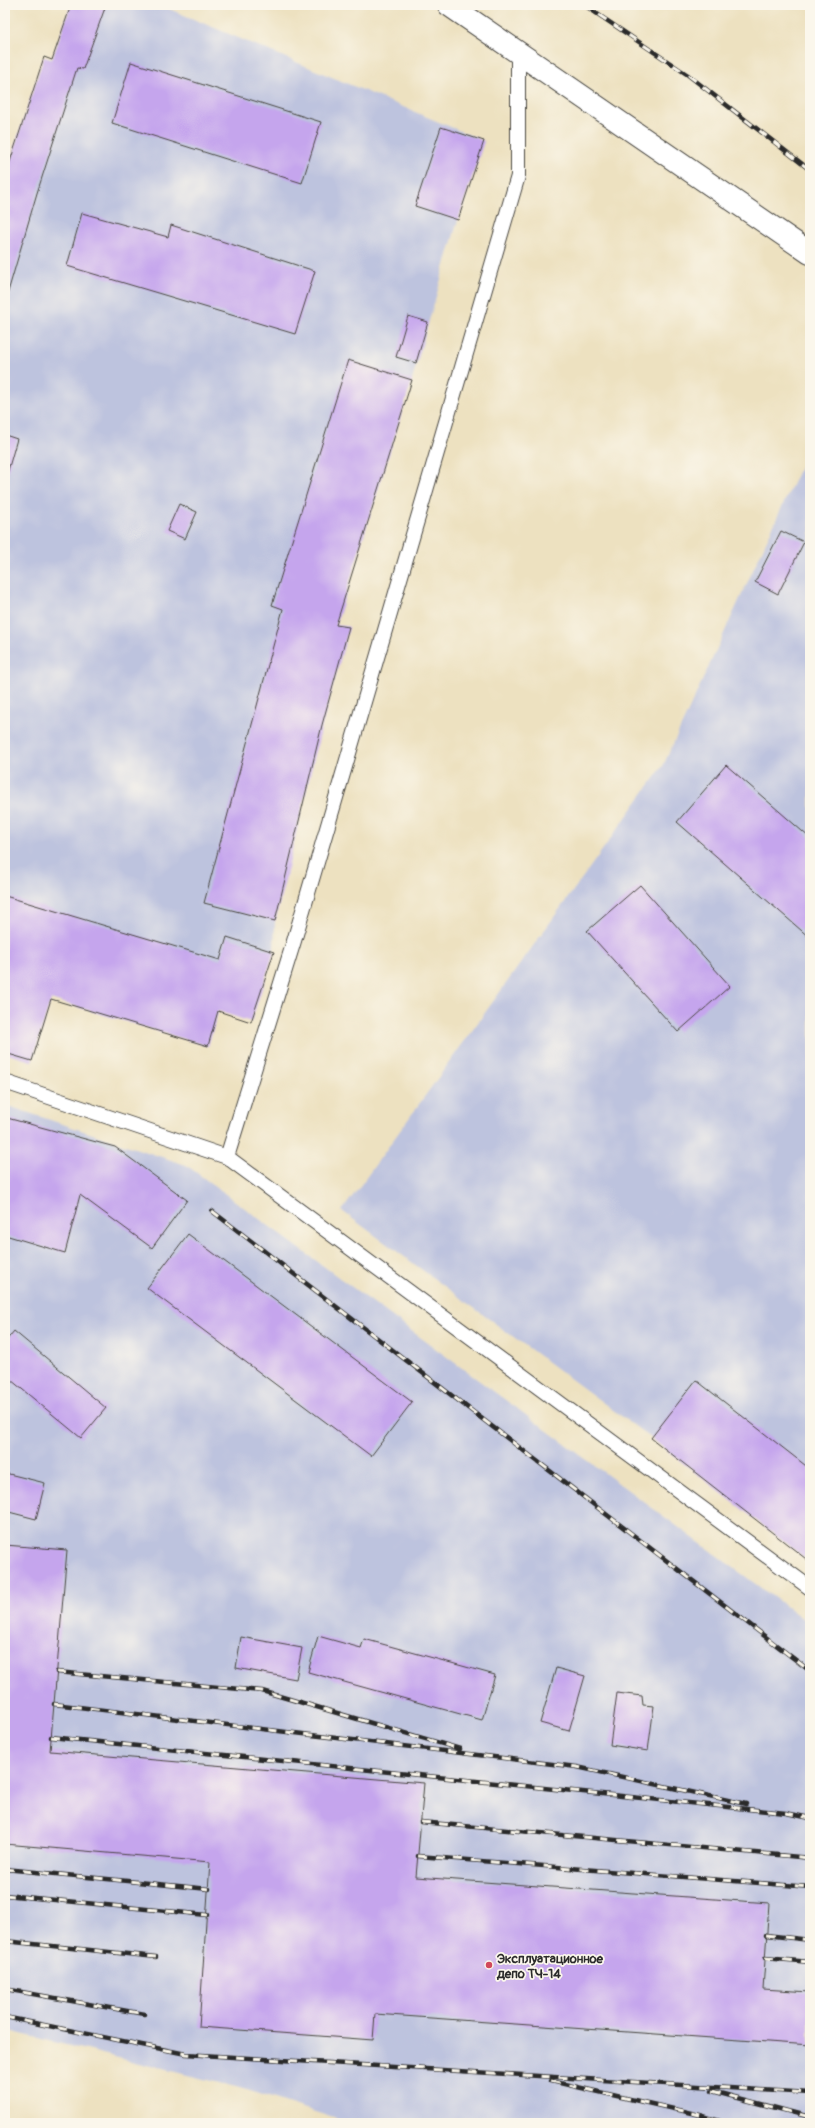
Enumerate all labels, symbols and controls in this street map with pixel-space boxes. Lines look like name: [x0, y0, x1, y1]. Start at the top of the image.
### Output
place label: Эксплуатационное депо ТЧ-14: [496, 1951, 604, 1982]
marker: Эксплуатационное депо ТЧ-14: [484, 1960, 494, 1970]

